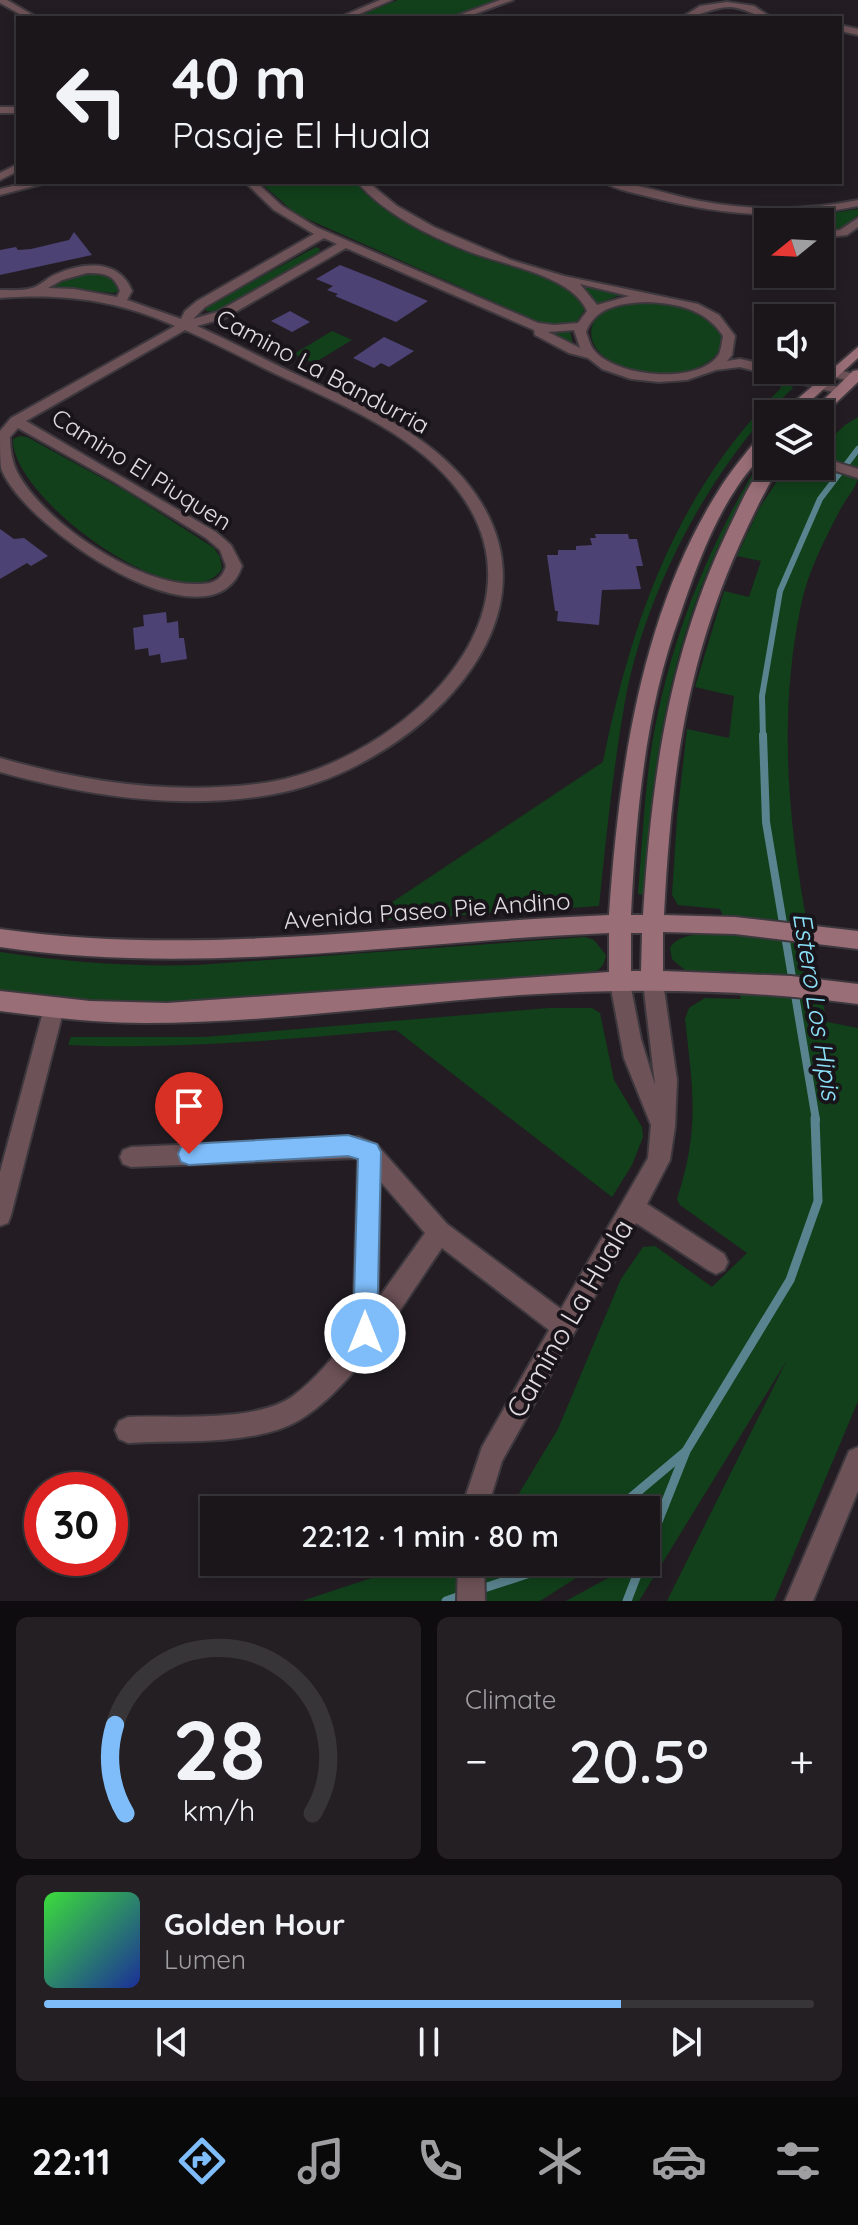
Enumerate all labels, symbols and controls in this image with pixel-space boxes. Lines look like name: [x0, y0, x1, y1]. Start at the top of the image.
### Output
text: 40 m: [172, 43, 307, 113]
icon: left: [40, 48, 144, 152]
text: Pasaje El Huala: [172, 112, 431, 157]
north arrow: [754, 208, 834, 288]
map controls: [754, 208, 834, 480]
street label: Camino La Bandurria: [211, 302, 435, 440]
button: sound: [754, 304, 834, 384]
button: layers: [754, 400, 834, 480]
street label: Camino El Piuquen: [46, 402, 238, 536]
street label: Avenida Paseo Pie Andino: [283, 885, 571, 935]
water label: Estero Los Hipis: [786, 910, 848, 1104]
pin: [155, 1072, 223, 1154]
icon: arrive: [167, 1084, 211, 1128]
street label: Camino La Huala: [498, 1212, 640, 1424]
position arrow: [323, 1291, 407, 1375]
speed limit sign: 30: [24, 1472, 128, 1576]
text: 22:12 · 1 min · 80 m: [301, 1517, 559, 1555]
text: Climate: [465, 1683, 556, 1716]
text: 28: [172, 1697, 265, 1801]
text: 20.5°: [568, 1723, 709, 1798]
text: −: [465, 1733, 488, 1788]
text: +: [789, 1733, 814, 1788]
text: km/h: [182, 1792, 255, 1828]
text: Golden Hour: [164, 1905, 345, 1943]
text: Lumen: [164, 1943, 246, 1976]
icon: previous: [150, 2020, 194, 2064]
icon: pause: [407, 2020, 451, 2064]
icon: next: [664, 2020, 708, 2064]
icon: directions: [174, 2133, 230, 2189]
icon: music: [293, 2133, 349, 2189]
icon: phone: [412, 2133, 468, 2189]
icon: climate: [532, 2133, 588, 2189]
icon: car: [651, 2133, 707, 2189]
icon: filters: [770, 2133, 826, 2189]
text: 22:11: [32, 2139, 110, 2184]

